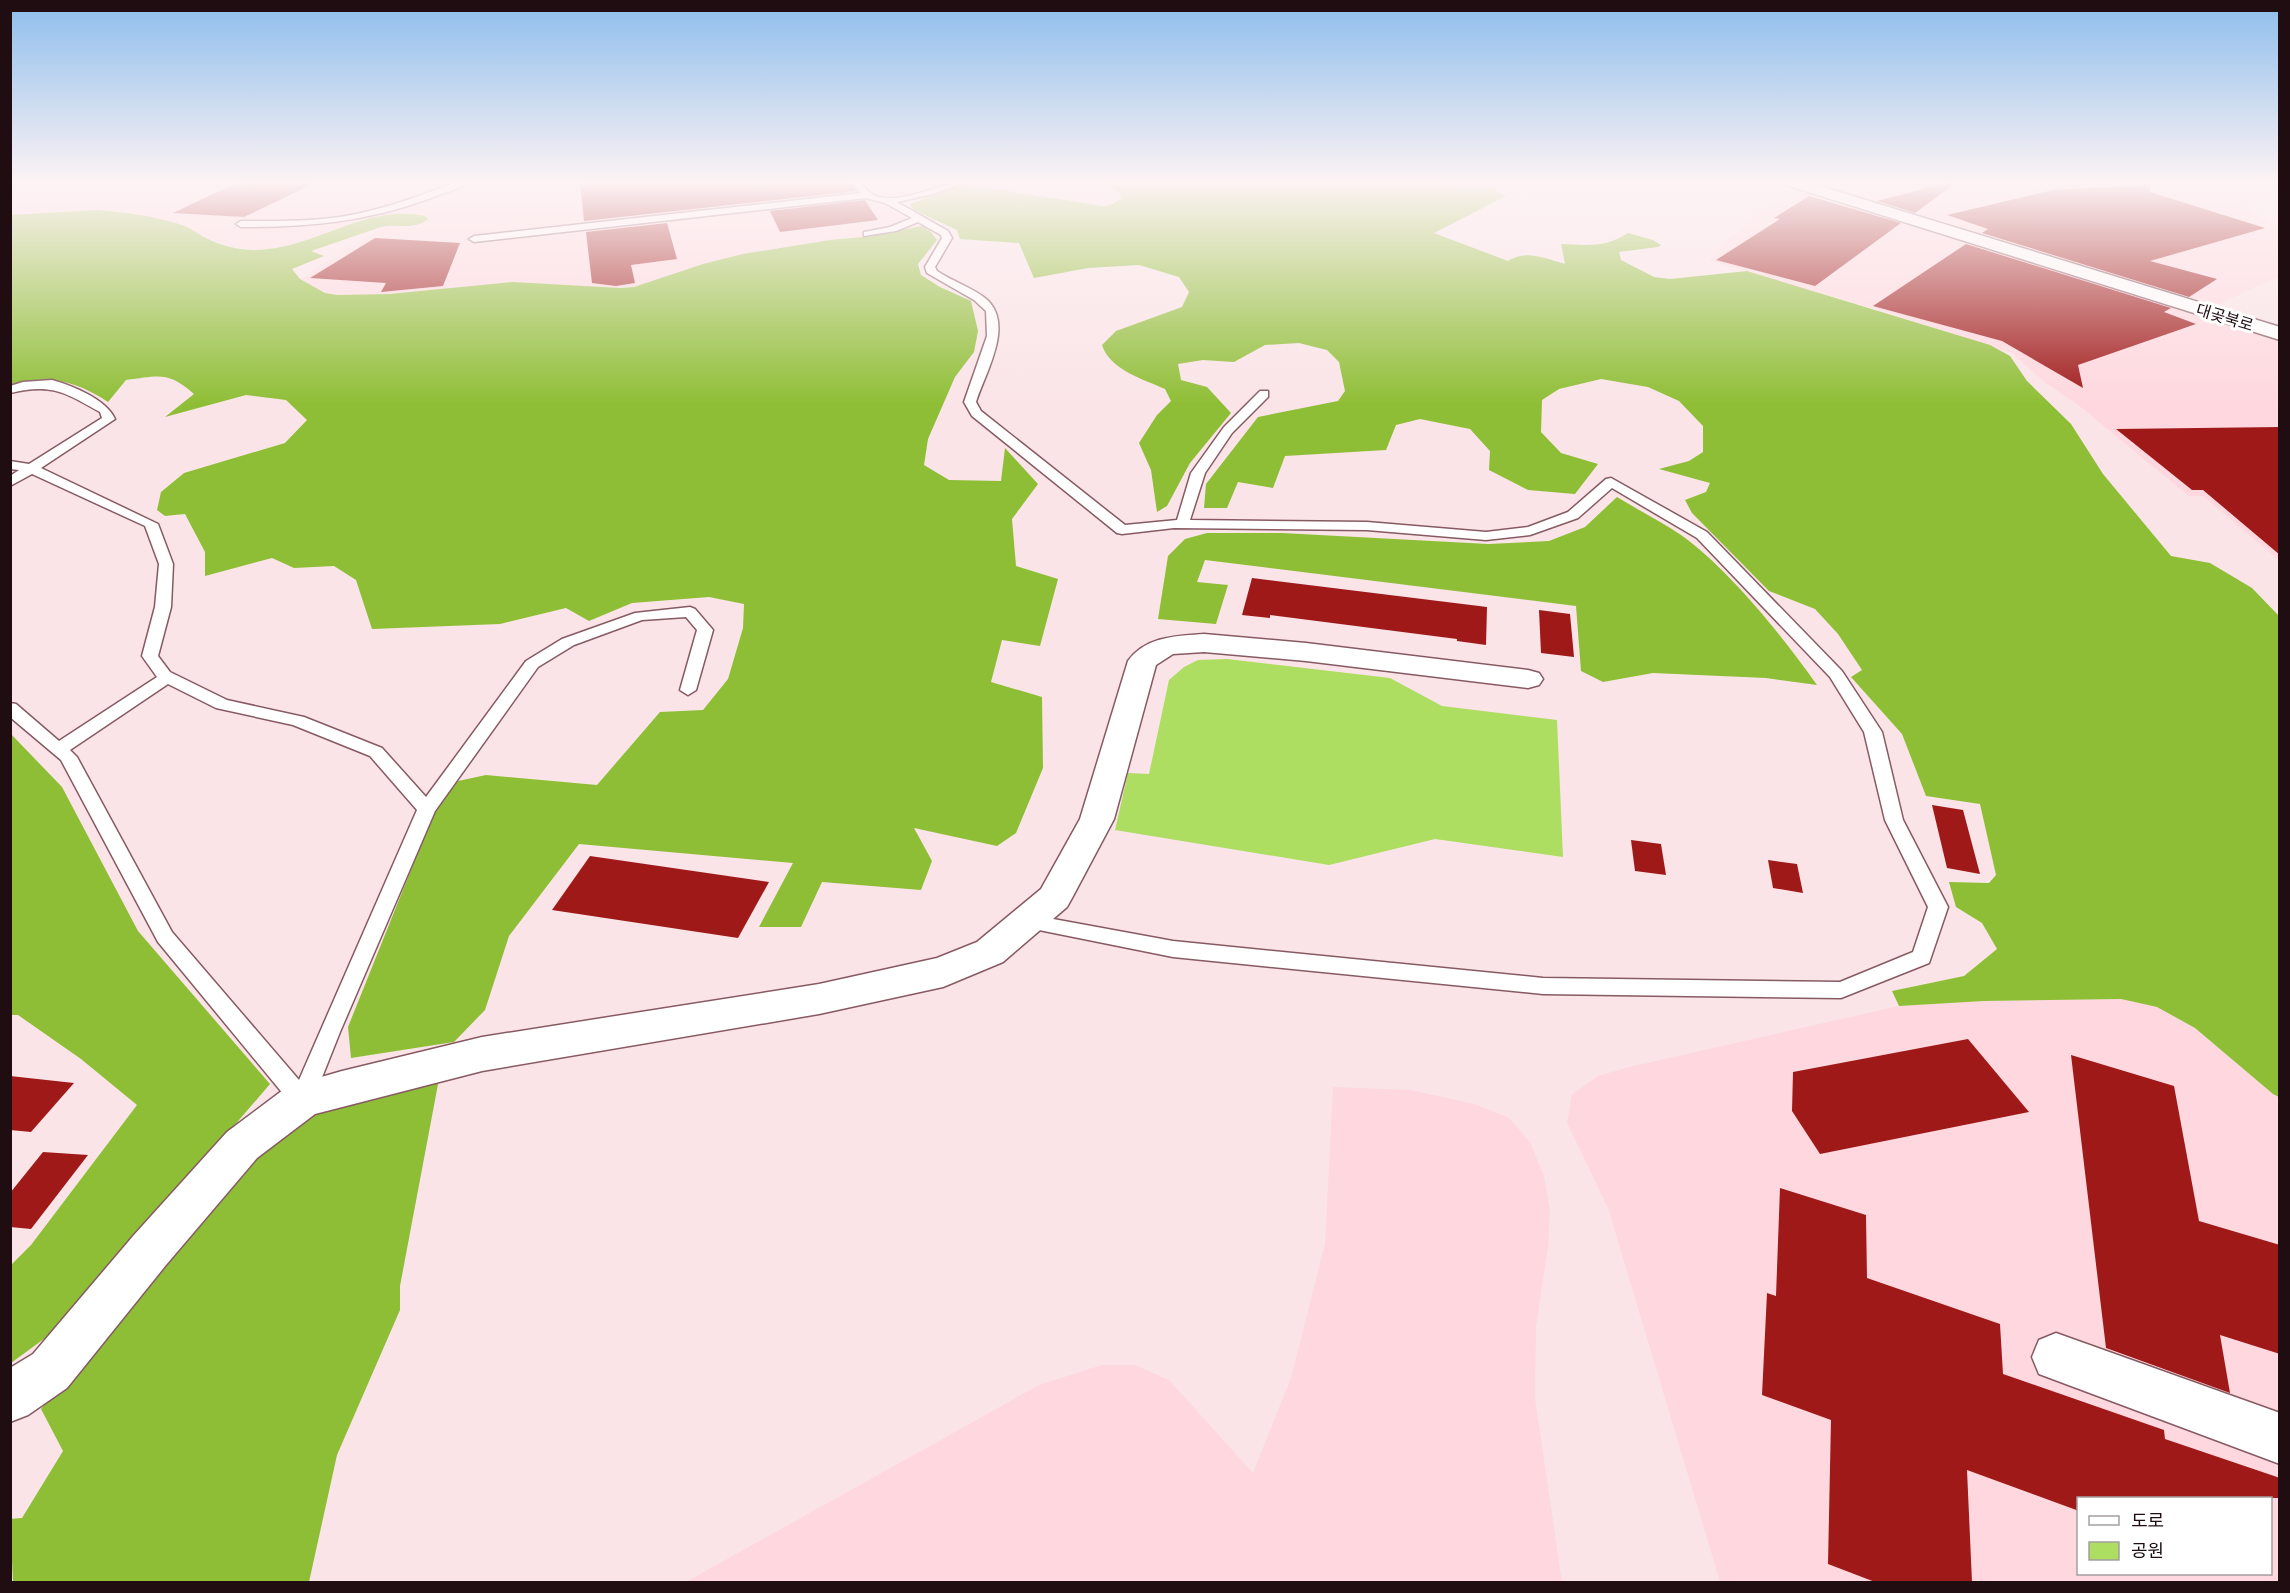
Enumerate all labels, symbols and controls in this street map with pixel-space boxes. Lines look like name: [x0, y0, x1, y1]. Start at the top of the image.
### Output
street label: 대곶북로: [2194, 298, 2257, 336]
legend: [2077, 1497, 2272, 1575]
text: 도로: [2131, 1508, 2164, 1532]
text: 공원: [2131, 1538, 2164, 1562]

